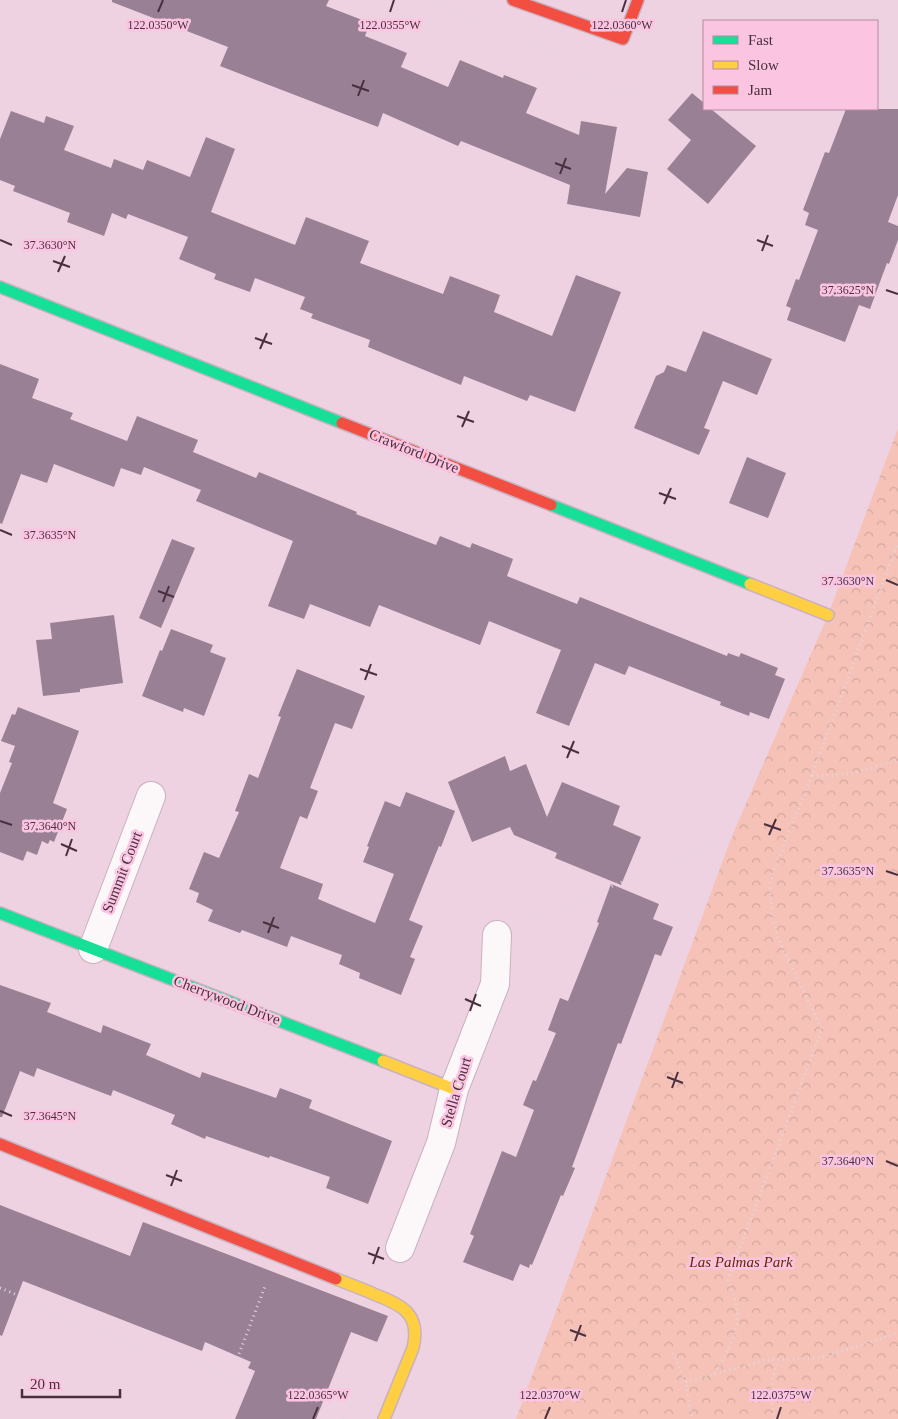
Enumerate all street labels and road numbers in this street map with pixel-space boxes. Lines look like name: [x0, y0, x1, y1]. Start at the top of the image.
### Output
street label: Crawford Drive: [367, 426, 462, 476]
street label: Summit Court: [99, 828, 145, 915]
street label: Cherrywood Drive: [171, 972, 283, 1028]
street label: Stella Court: [438, 1054, 474, 1129]

